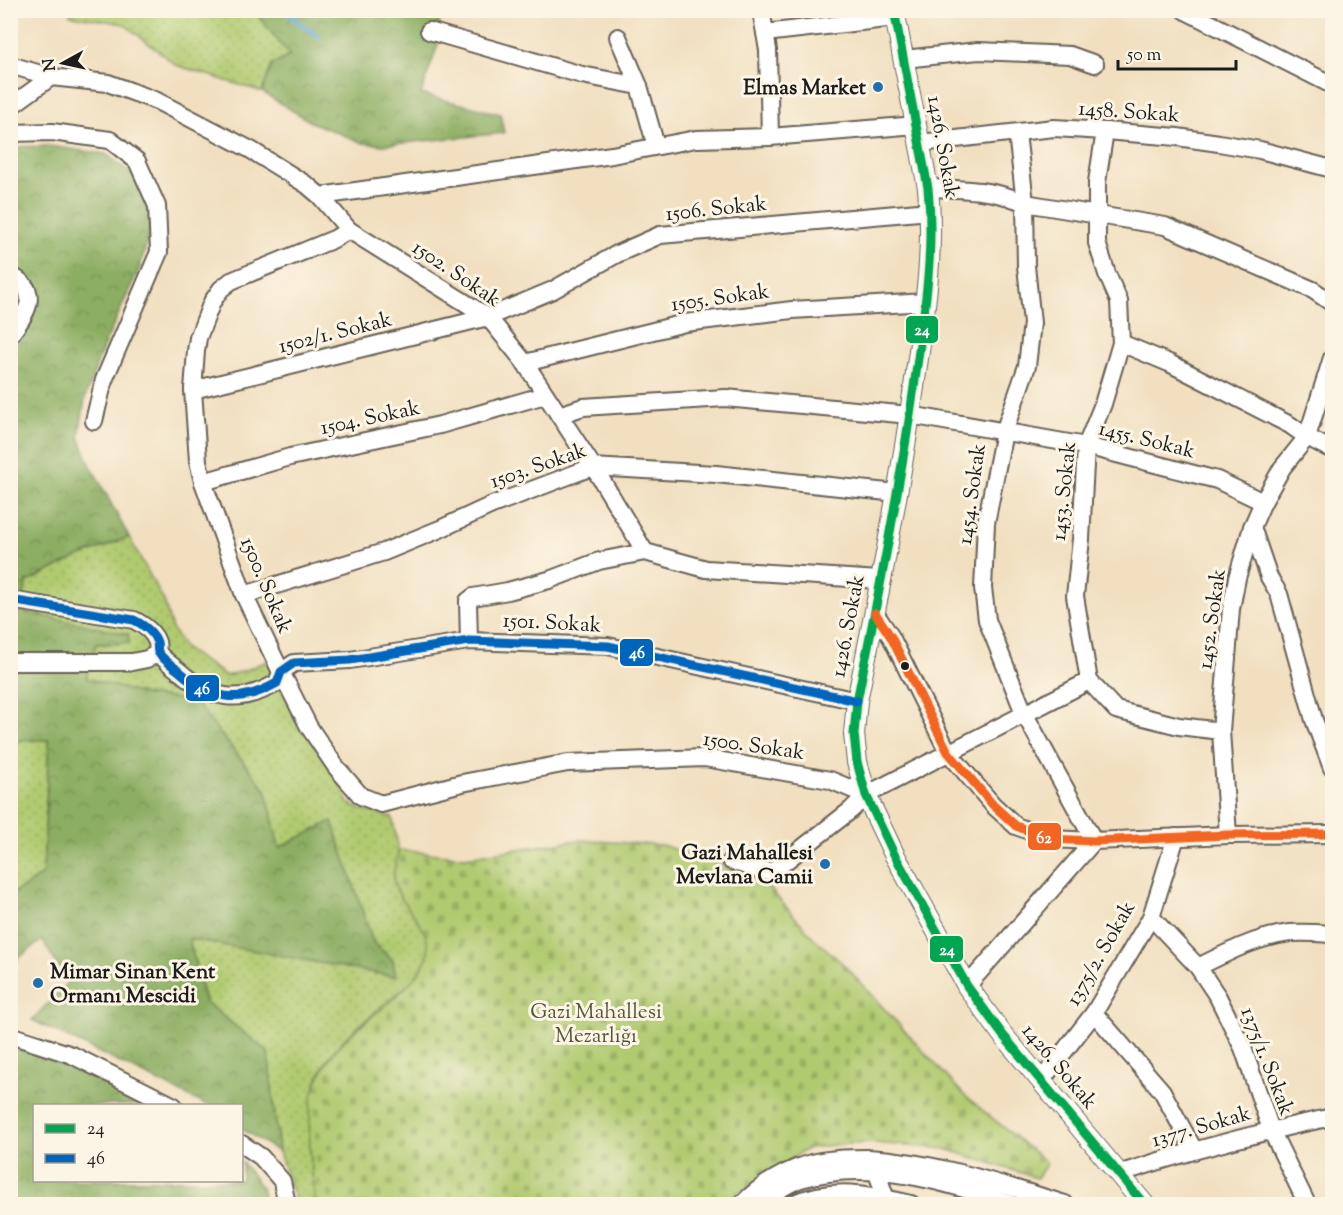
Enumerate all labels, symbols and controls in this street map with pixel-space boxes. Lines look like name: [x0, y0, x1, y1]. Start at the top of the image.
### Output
north arrow: [33, 33, 93, 93]
scale bar: [1118, 33, 1236, 71]
text: 50 m: [1126, 43, 1162, 69]
text: N: [38, 57, 63, 73]
place label: Elmas Market: [743, 74, 867, 104]
marker: Elmas Market: [871, 80, 885, 94]
street label: 1426. Sokak: [918, 94, 966, 202]
street label: 1458. Sokak: [1077, 94, 1181, 132]
street label: 1506. Sokak: [664, 190, 769, 230]
street label: 1502. Sokak: [406, 234, 507, 316]
street label: 1505. Sokak: [669, 277, 772, 321]
street label: 1502/1. Sokak: [276, 305, 396, 362]
line badge: 24: [905, 315, 939, 344]
text: 24: [914, 320, 930, 343]
street label: 1504. Sokak: [318, 394, 424, 444]
street label: 1455. Sokak: [1095, 414, 1198, 468]
street label: 1503. Sokak: [486, 436, 591, 497]
street label: 1453. Sokak: [1045, 440, 1085, 542]
street label: 1454. Sokak: [951, 441, 995, 547]
street label: 1500. Sokak: [231, 533, 299, 639]
street label: 1452. Sokak: [1191, 567, 1235, 671]
street label: 1426. Sokak: [824, 572, 874, 680]
street label: 1501. Sokak: [502, 606, 602, 642]
line badge: 46: [619, 638, 654, 667]
text: 46: [628, 643, 645, 666]
unlabelled marker: [899, 660, 911, 672]
line badge: 46: [185, 674, 220, 702]
text: 46: [193, 679, 210, 702]
street label: 1500. Sokak: [701, 725, 807, 769]
line badge: 62: [1027, 822, 1062, 851]
text: 62: [1036, 828, 1052, 851]
place label: Gazi Mahallesi Mevlana Camii: [676, 839, 813, 893]
marker: Gazi Mahallesi Mevlana Camii: [818, 857, 832, 871]
street label: 1375/2. Sokak: [1060, 896, 1144, 1012]
line badge: 24: [929, 935, 964, 963]
text: 24: [939, 940, 955, 963]
place label: Mimar Sinan Kent Ormanı Mescidi: [50, 958, 216, 1012]
marker: Mimar Sinan Kent Ormanı Mescidi: [31, 976, 45, 990]
park label: Gazi Mahallesi Mezarlığı: [530, 998, 662, 1052]
street label: 1375/1. Sokak: [1232, 1003, 1301, 1121]
street label: 1426. Sokak: [1014, 1018, 1104, 1117]
street label: 1377. Sokak: [1148, 1099, 1255, 1156]
legend: [33, 1104, 243, 1182]
text: 24: [87, 1117, 105, 1143]
text: 46: [87, 1147, 105, 1173]

